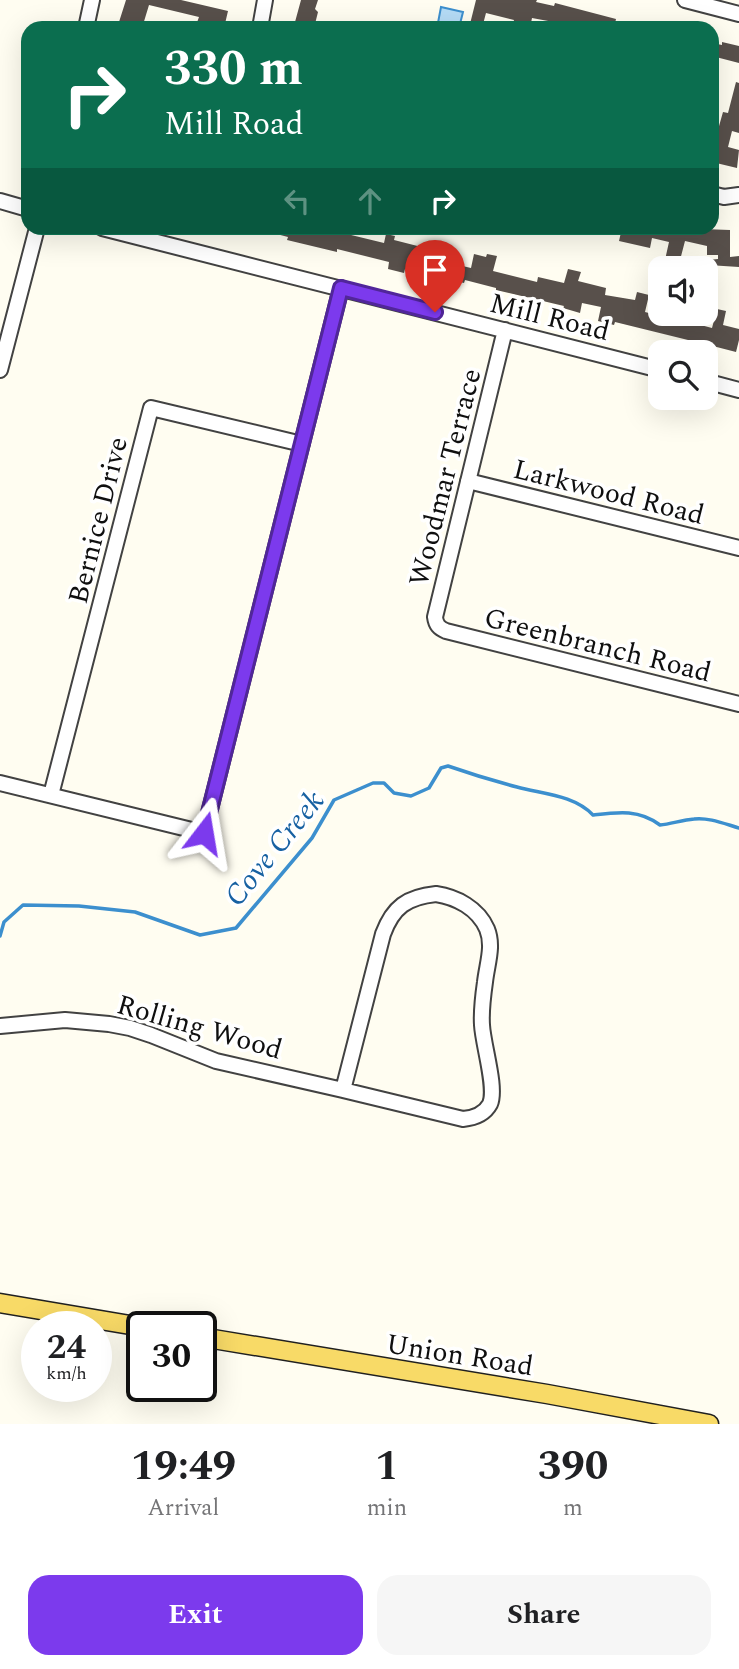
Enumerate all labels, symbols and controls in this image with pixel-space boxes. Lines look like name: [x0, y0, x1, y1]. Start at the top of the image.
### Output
text: 330 m: [164, 32, 303, 107]
icon: right: [49, 49, 140, 140]
text: Mill Road: [164, 100, 304, 149]
icon: left: [278, 182, 316, 220]
icon: ahead: [351, 182, 389, 220]
icon: right: [424, 182, 462, 220]
pin: [405, 240, 465, 312]
icon: arrive: [416, 251, 454, 289]
map controls: [648, 256, 718, 410]
button: sound: [648, 256, 718, 326]
street label: Mill Road: [485, 282, 614, 353]
button: search: [648, 340, 718, 410]
street label: Woodmar Terrace: [398, 364, 493, 591]
street label: Bernice Drive: [57, 432, 140, 608]
street label: Larkwood Road: [509, 448, 709, 537]
street label: Greenbranch Road: [480, 596, 716, 694]
water label: Cove Creek: [213, 780, 336, 917]
position arrow: [167, 796, 241, 870]
street label: Rolling Wood: [112, 983, 287, 1072]
speed limit sign: 30: [126, 1311, 217, 1402]
text: 24: [47, 1321, 86, 1374]
street label: Union Road: [383, 1323, 536, 1388]
text: km/h: [46, 1360, 87, 1387]
text: 19:49: [131, 1435, 236, 1498]
text: 1: [375, 1435, 399, 1498]
text: 390: [538, 1435, 608, 1498]
text: Arrival: [148, 1491, 219, 1526]
text: min: [367, 1491, 407, 1526]
text: m: [563, 1491, 583, 1526]
button: Exit: [28, 1575, 363, 1655]
button: Share: [377, 1575, 711, 1655]

